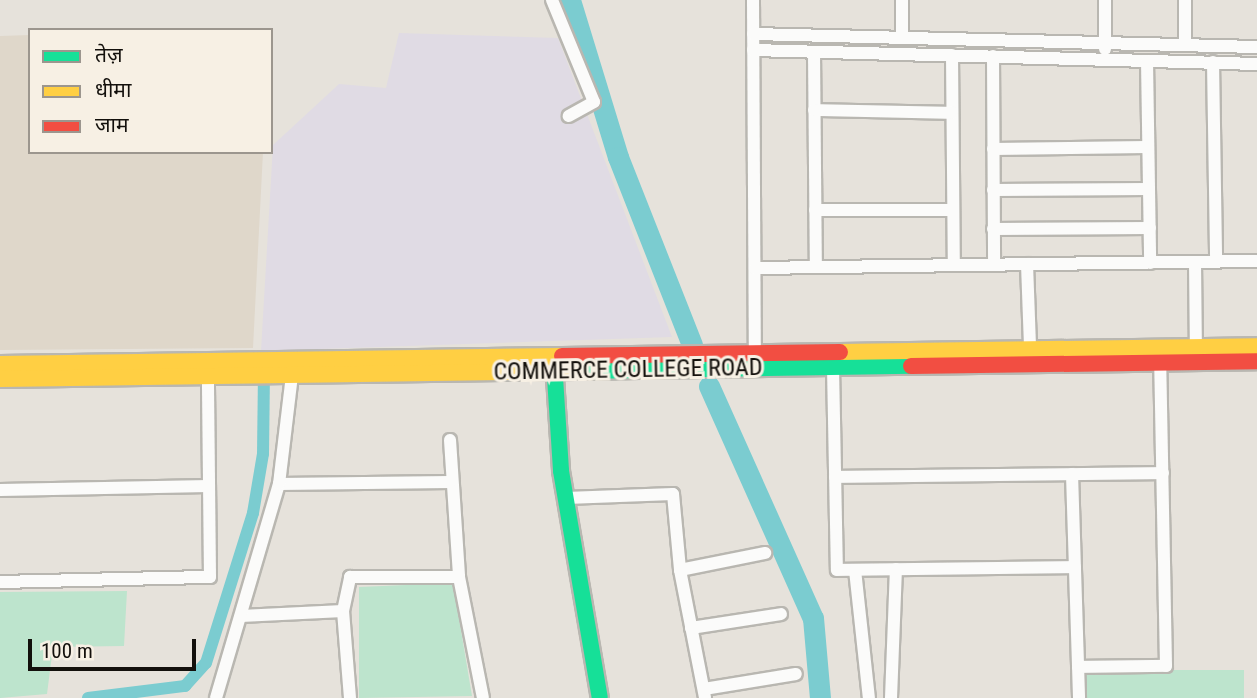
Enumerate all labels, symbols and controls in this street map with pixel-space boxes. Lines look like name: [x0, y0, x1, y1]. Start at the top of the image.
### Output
legend: [28, 28, 273, 154]
text: तेज़: [95, 43, 123, 67]
text: धीमा: [95, 78, 131, 102]
text: जाम: [95, 113, 129, 137]
street label: COMMERCE COLLEGE ROAD: [493, 353, 763, 387]
scale bar: [32, 624, 200, 668]
text: 100 m: [41, 639, 93, 663]

